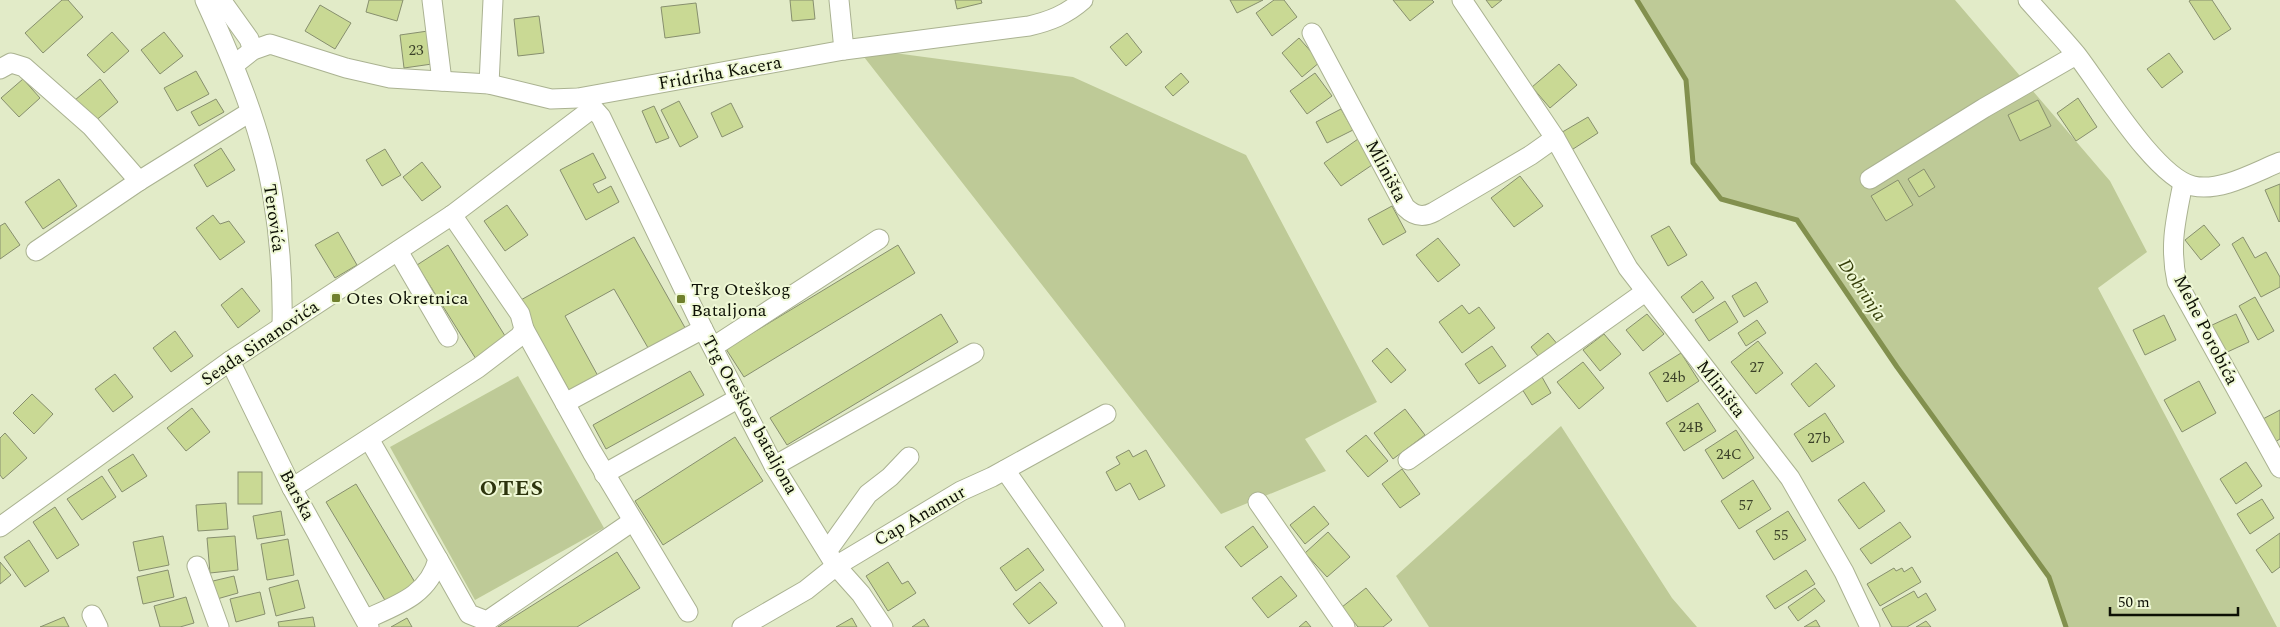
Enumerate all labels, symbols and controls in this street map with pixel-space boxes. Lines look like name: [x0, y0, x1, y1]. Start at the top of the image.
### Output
house number: 23: [408, 39, 424, 62]
street label: Fridriha Kacera: [656, 49, 784, 97]
street label: Mliništa: [1358, 135, 1414, 207]
street label: Terovića: [256, 182, 292, 254]
water label: Dobrinja: [1830, 253, 1894, 327]
street label: Mehe Porobića: [2167, 270, 2245, 390]
place label: Trg Oteškog Bataljona: [691, 276, 791, 324]
place label: Otes Okretnica: [346, 285, 469, 312]
marker: Otes Okretnica: [330, 292, 342, 304]
street label: Seada Sinanovića: [196, 293, 325, 393]
marker: Trg Oteškog Bataljona: [675, 293, 687, 305]
street label: Trg Oteškog bataljona: [695, 331, 805, 500]
street label: Mliništa: [1690, 354, 1752, 424]
house number: 27: [1749, 356, 1765, 379]
house number: 24b: [1662, 366, 1686, 389]
house number: 24B: [1679, 416, 1704, 439]
house number: 27b: [1807, 427, 1831, 450]
house number: 24C: [1716, 443, 1742, 466]
street label: Barska: [272, 465, 322, 525]
district label: OTES: [480, 472, 544, 505]
street label: Cap Anamur: [869, 479, 971, 553]
house number: 57: [1738, 494, 1754, 517]
house number: 55: [1773, 524, 1789, 547]
scale bar: [2110, 584, 2238, 616]
text: 50 m: [2118, 591, 2150, 614]

